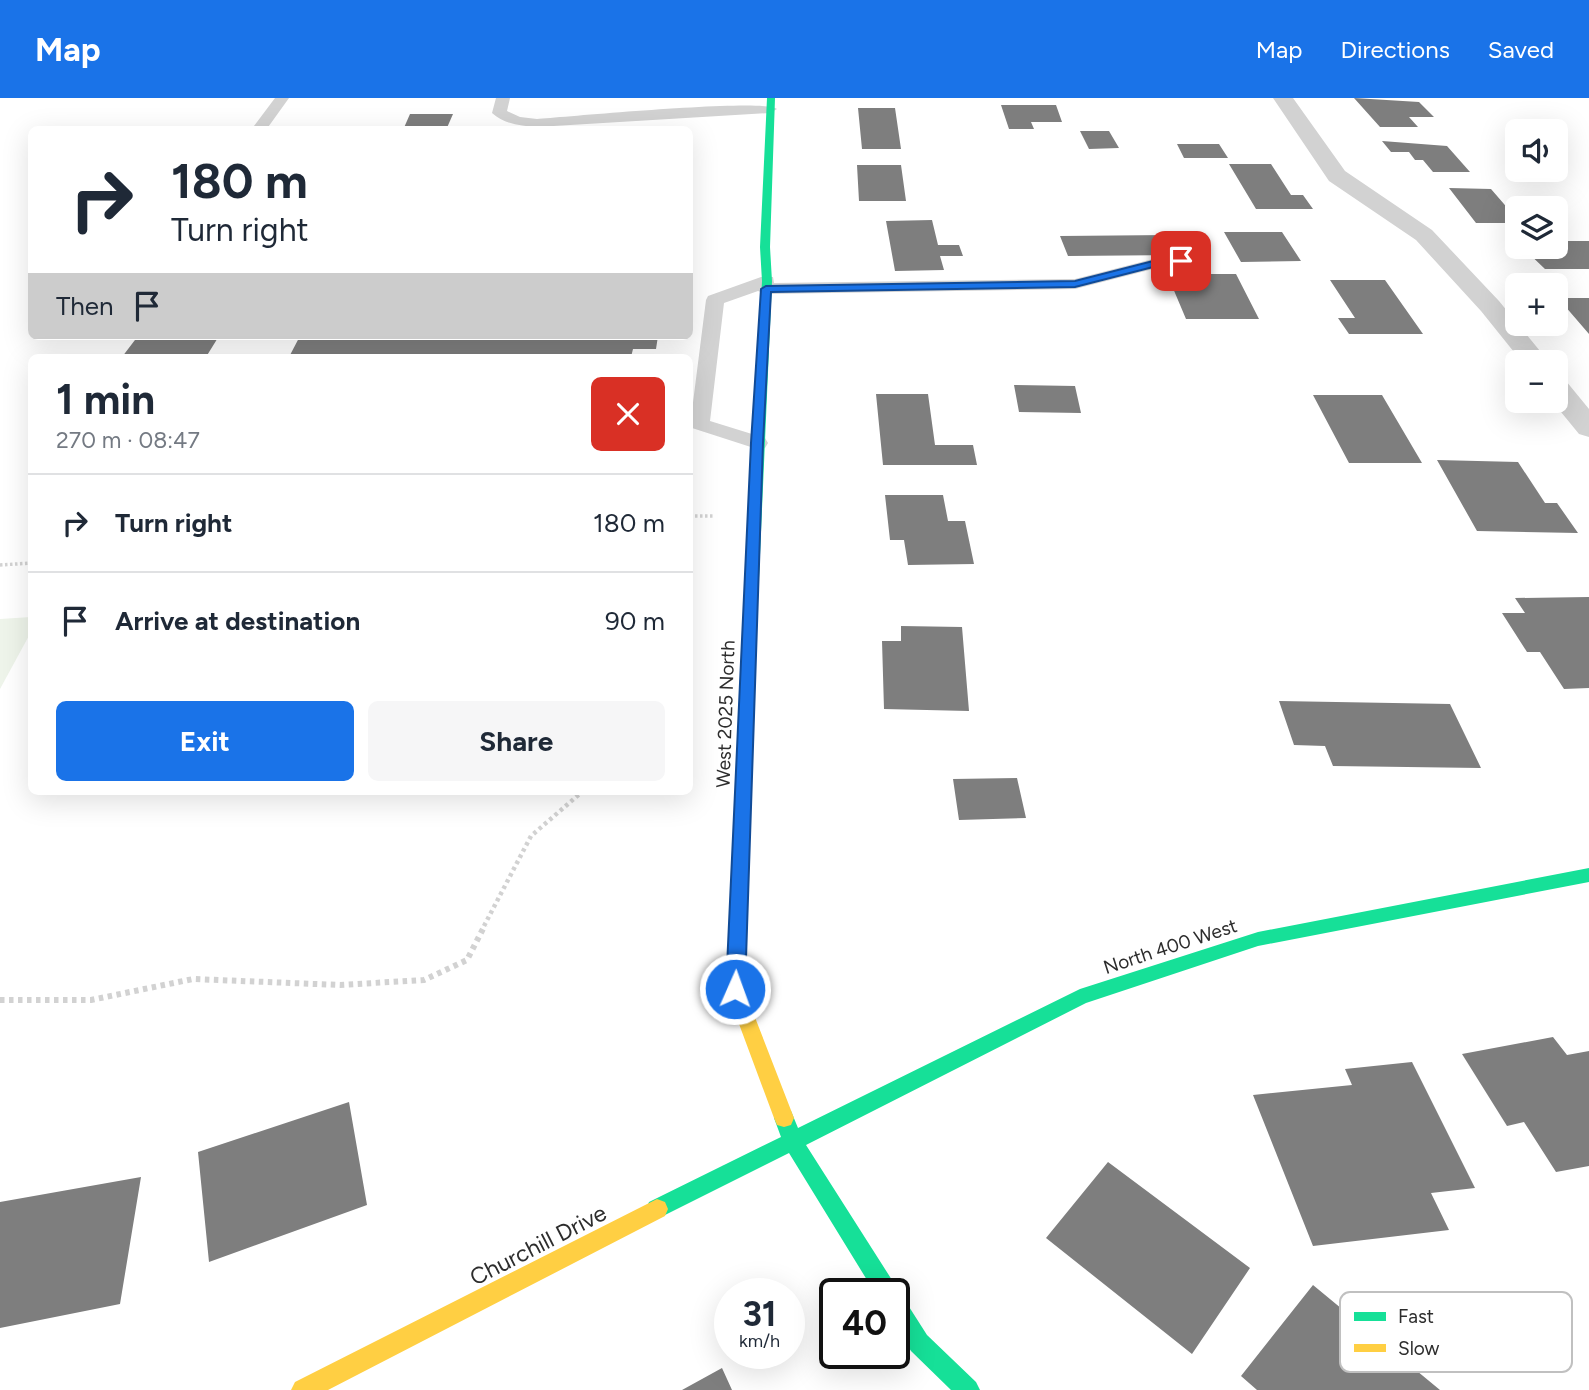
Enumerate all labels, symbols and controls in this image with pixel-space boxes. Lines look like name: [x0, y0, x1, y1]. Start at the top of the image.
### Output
text: Map: [35, 30, 101, 69]
text: Map: [1256, 35, 1302, 64]
text: Directions: [1340, 35, 1450, 64]
text: Saved: [1488, 35, 1554, 64]
map controls: [1505, 119, 1568, 413]
button: sound: [1505, 119, 1568, 182]
text: 180 m: [171, 151, 308, 210]
icon: right: [56, 154, 147, 245]
button: layers: [1505, 196, 1568, 259]
text: Turn right: [171, 211, 309, 249]
pin: [1151, 231, 1211, 291]
icon: arrive: [1162, 242, 1200, 280]
button: +: [1505, 273, 1568, 336]
icon: arrive: [128, 287, 166, 325]
text: Then: [56, 290, 114, 322]
button: −: [1505, 350, 1568, 413]
text: 1 min: [56, 374, 155, 425]
button: close: [591, 377, 665, 451]
text: 270 m · 08:47: [56, 426, 200, 454]
icon: right: [56, 504, 94, 542]
text: Turn right: [115, 507, 232, 539]
text: 180 m: [593, 507, 665, 539]
icon: arrive: [56, 602, 94, 640]
text: Arrive at destination: [115, 605, 360, 637]
text: 90 m: [605, 605, 665, 637]
street label: West 2025 North: [711, 640, 740, 788]
button: Exit: [56, 701, 354, 781]
button: Share: [368, 701, 665, 781]
street label: North 400 West: [1100, 914, 1240, 979]
position arrow: [698, 952, 772, 1026]
street label: Churchill Drive: [465, 1199, 611, 1291]
speed limit sign: 40: [819, 1278, 910, 1369]
legend: [1340, 1292, 1572, 1372]
text: 31: [742, 1293, 777, 1335]
text: Fast: [1398, 1305, 1434, 1328]
text: km/h: [739, 1330, 780, 1352]
text: Slow: [1398, 1337, 1440, 1360]

